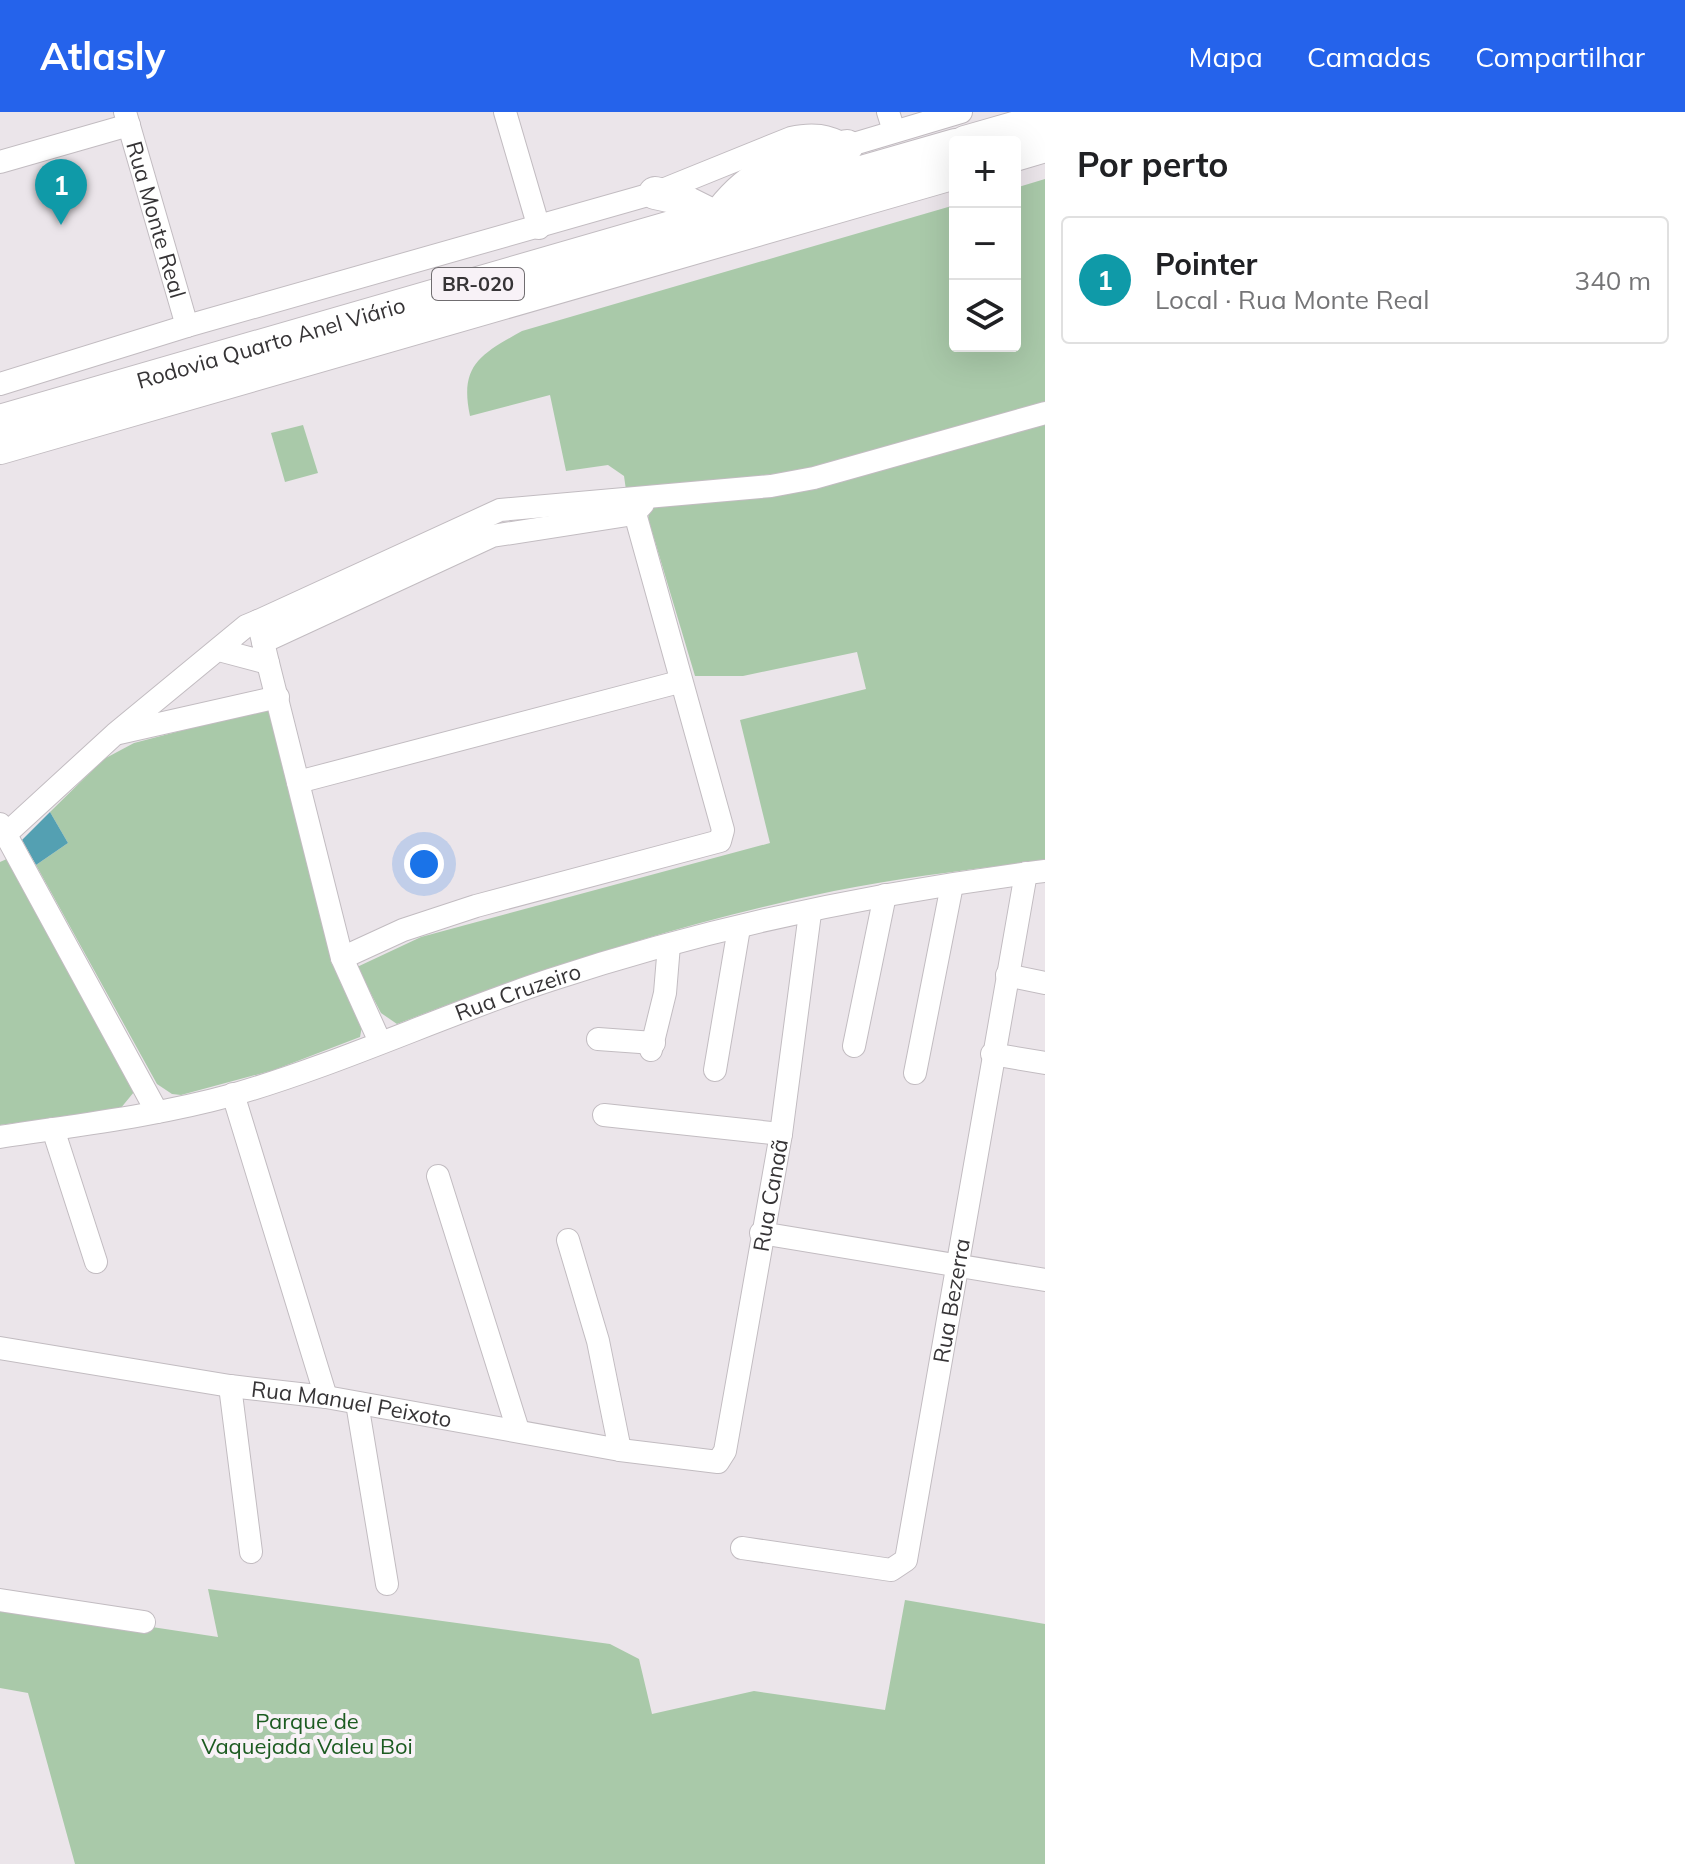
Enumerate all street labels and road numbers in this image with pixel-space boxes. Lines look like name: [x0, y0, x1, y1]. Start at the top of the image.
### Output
street label: Rua Monte Real: [120, 138, 192, 301]
road number: BR-020: [432, 268, 524, 300]
street label: Rodovia Quarto Anel Viário: [133, 291, 408, 395]
street label: Rua Cruzeiro: [451, 957, 584, 1027]
street label: Rua Canaã: [746, 1137, 794, 1254]
street label: Rua Bezerra: [927, 1236, 976, 1365]
street label: Rua Manuel Peixoto: [250, 1375, 454, 1433]

